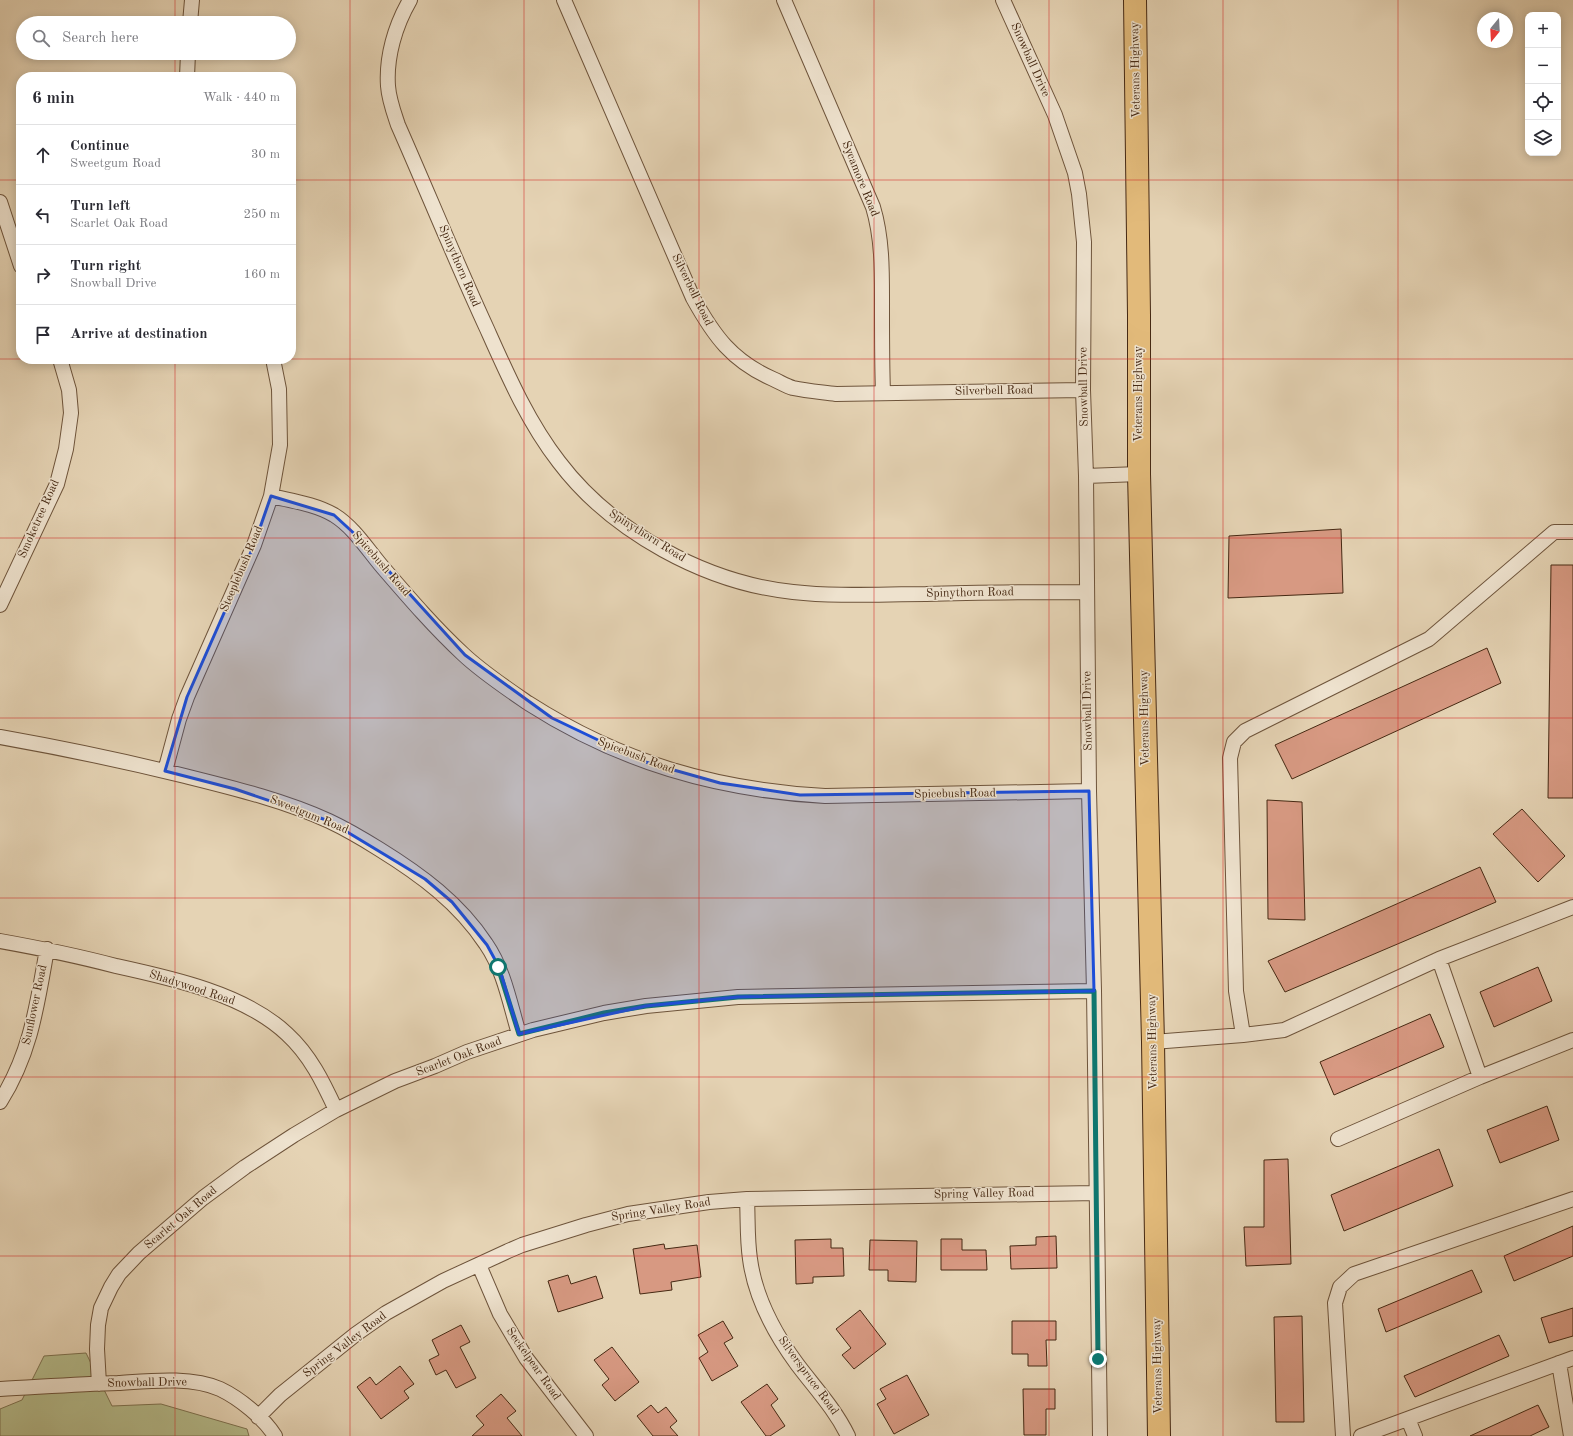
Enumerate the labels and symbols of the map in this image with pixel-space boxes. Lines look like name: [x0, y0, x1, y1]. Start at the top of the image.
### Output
north arrow: [1477, 12, 1513, 48]
street label: Snowball Drive: [1008, 21, 1052, 99]
street label: Veterans Highway: [1129, 21, 1143, 118]
street label: Sycamore Road: [839, 139, 881, 219]
street label: Spinythorn Road: [436, 223, 482, 309]
street label: Silverbell Road: [669, 252, 715, 328]
street label: Veterans Highway: [1133, 345, 1145, 442]
street label: Snowball Drive: [1077, 347, 1091, 427]
street label: Silverbell Road: [955, 384, 1033, 398]
street label: Smoketree Road: [16, 478, 62, 560]
street label: Spinythorn Road: [607, 508, 687, 564]
street label: Steeplebush Road: [218, 524, 266, 614]
street label: Spicebush Road: [350, 529, 412, 599]
street label: Spinythorn Road: [926, 586, 1014, 600]
street label: Veterans Highway: [1138, 669, 1152, 766]
street label: Snowball Drive: [1081, 671, 1095, 751]
street label: Spicebush Road: [596, 736, 676, 776]
street label: Spicebush Road: [914, 787, 996, 801]
street label: Sweetgum Road: [268, 794, 350, 836]
route start: [489, 958, 507, 976]
street label: Sunflower Road: [21, 964, 49, 1046]
street label: Shadywood Road: [148, 968, 236, 1008]
street label: Veterans Highway: [1146, 993, 1160, 1090]
street label: Scarlet Oak Road: [415, 1035, 503, 1079]
street label: Scarlet Oak Road: [142, 1184, 220, 1252]
street label: Spring Valley Road: [933, 1187, 1035, 1201]
street label: Spring Valley Road: [610, 1196, 712, 1224]
street label: Spring Valley Road: [301, 1310, 389, 1380]
street label: Veterans Highway: [1151, 1317, 1165, 1414]
street label: Seckelpear Road: [503, 1325, 563, 1403]
street label: Silverspruce Road: [776, 1335, 840, 1417]
route end: [1089, 1350, 1107, 1368]
street label: Snowball Drive: [107, 1376, 187, 1390]

